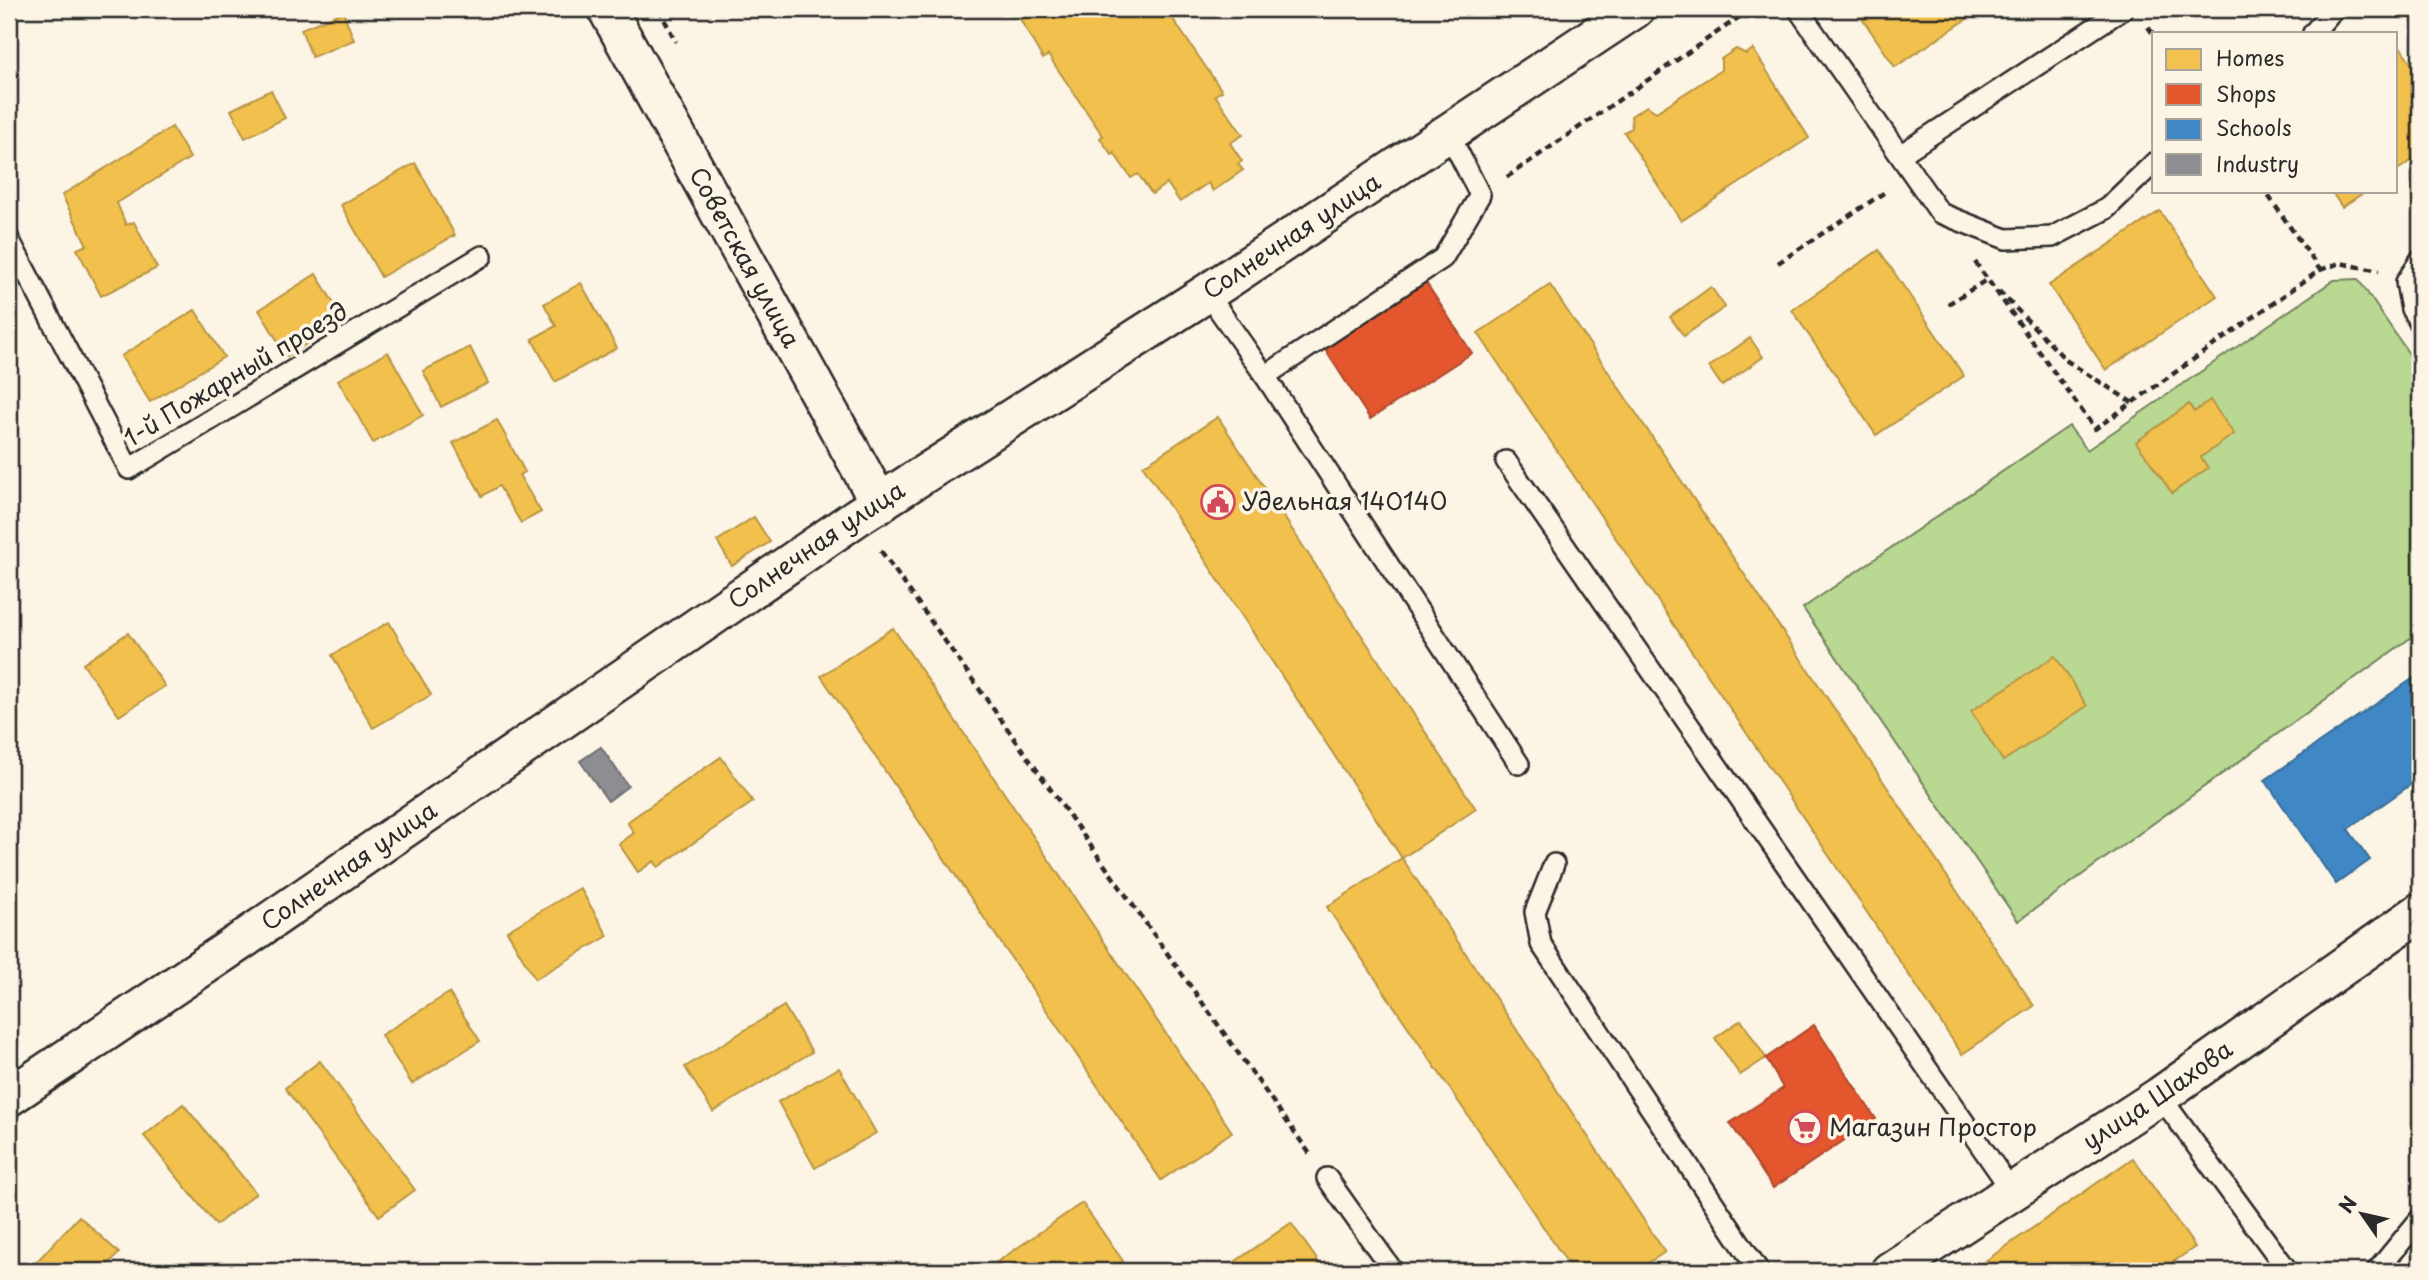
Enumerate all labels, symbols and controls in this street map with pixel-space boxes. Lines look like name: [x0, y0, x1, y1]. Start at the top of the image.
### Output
legend: [2152, 32, 2398, 192]
text: Homes: [2216, 41, 2284, 73]
text: Shops: [2216, 77, 2276, 109]
text: Schools: [2216, 111, 2292, 143]
text: Industry: [2216, 147, 2299, 179]
street label: Советская улица: [681, 160, 810, 354]
street label: Солнечная улица: [1195, 163, 1387, 307]
street label: 1-й Пожарный проезд: [116, 292, 354, 455]
street label: Солнечная улица: [720, 471, 911, 617]
place label: Удельная 140140: [1242, 482, 1447, 518]
public building icon: Удельная 140140: [1199, 483, 1237, 521]
street label: Солнечная улица: [253, 791, 443, 938]
street label: улица Шахова: [2074, 1030, 2239, 1158]
place label: Магазин Простор: [1829, 1108, 2037, 1144]
supermarket icon: Магазин Простор: [1786, 1109, 1824, 1147]
north arrow: [2328, 1178, 2398, 1248]
text: N: [2331, 1190, 2363, 1218]

